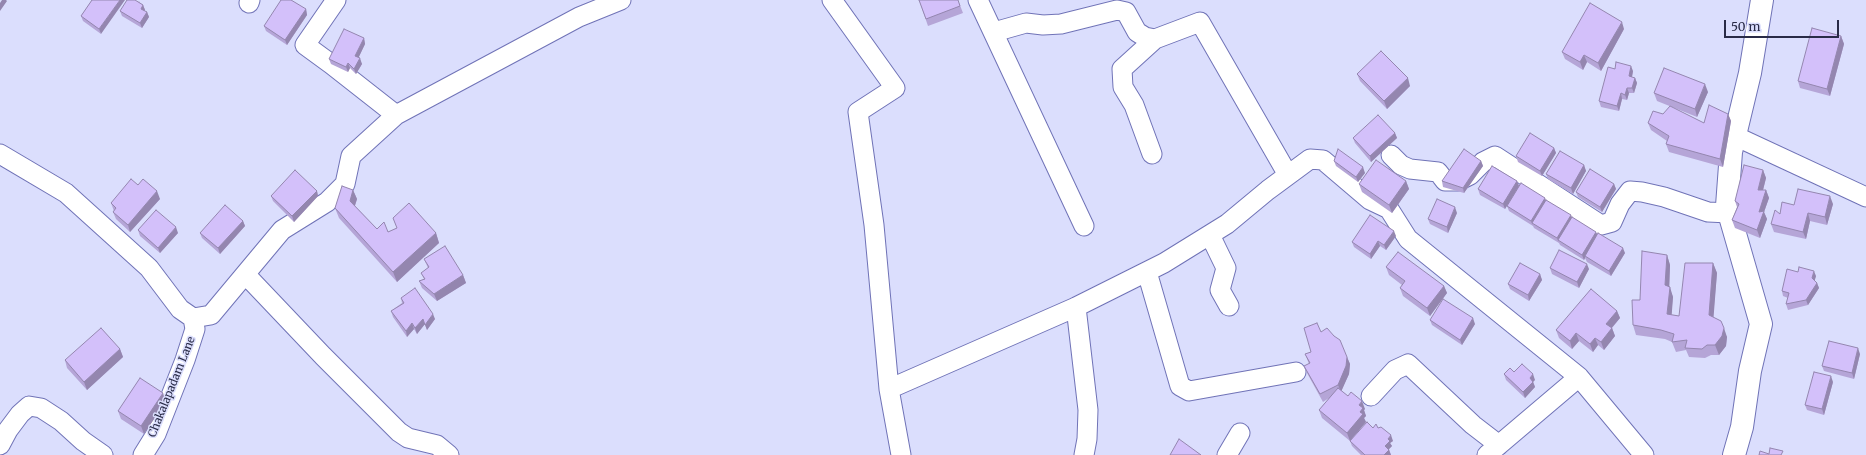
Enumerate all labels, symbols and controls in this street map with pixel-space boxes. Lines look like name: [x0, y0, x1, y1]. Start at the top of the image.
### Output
scale bar: [1726, 12, 1841, 38]
text: 50 m: [1731, 19, 1760, 34]
street label: Chakalapadam Lane: [146, 335, 198, 439]

